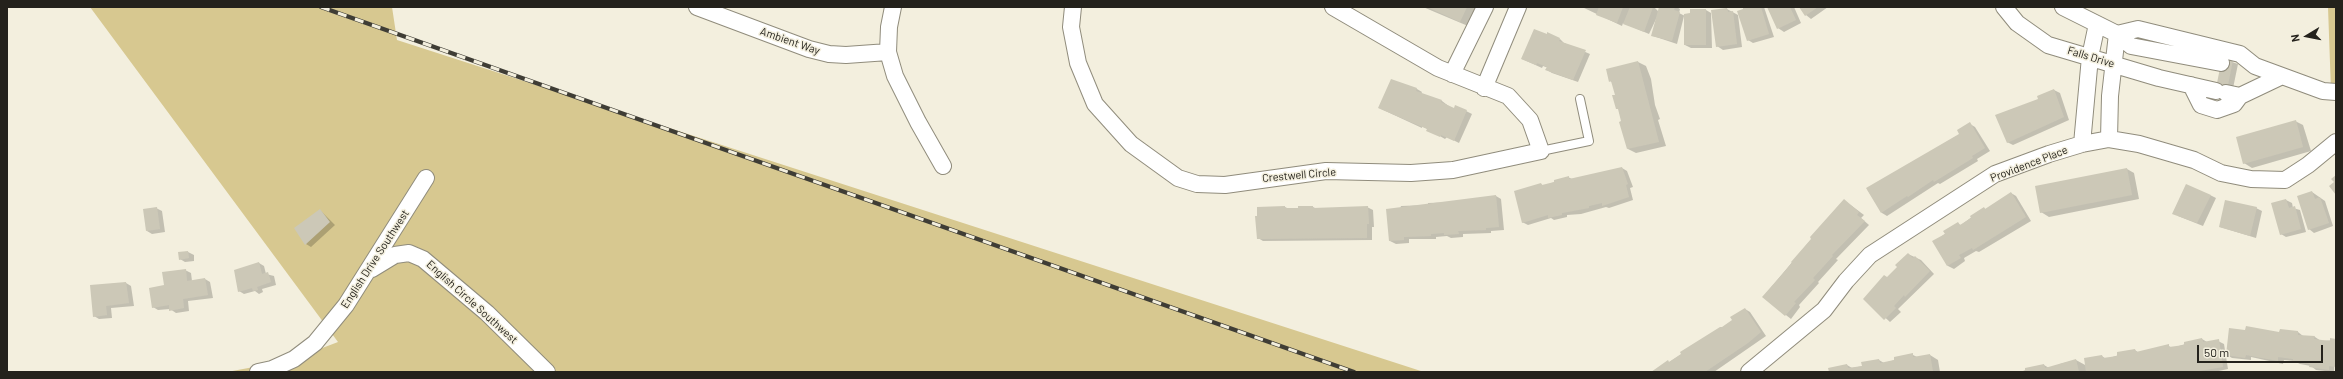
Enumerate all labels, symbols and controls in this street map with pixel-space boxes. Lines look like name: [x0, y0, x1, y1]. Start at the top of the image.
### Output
north arrow: [2287, 16, 2327, 56]
street label: Ambient Way: [758, 25, 822, 57]
text: N: [2288, 33, 2302, 43]
street label: Falls Drive: [2066, 44, 2116, 70]
street label: Providence Place: [1988, 143, 2070, 185]
street label: Crestwell Circle: [1262, 165, 1336, 185]
street label: English Drive Southwest: [338, 207, 412, 311]
street label: English Circle Southwest: [424, 258, 520, 346]
scale bar: [2199, 337, 2325, 363]
text: 50 m: [2204, 345, 2229, 359]

